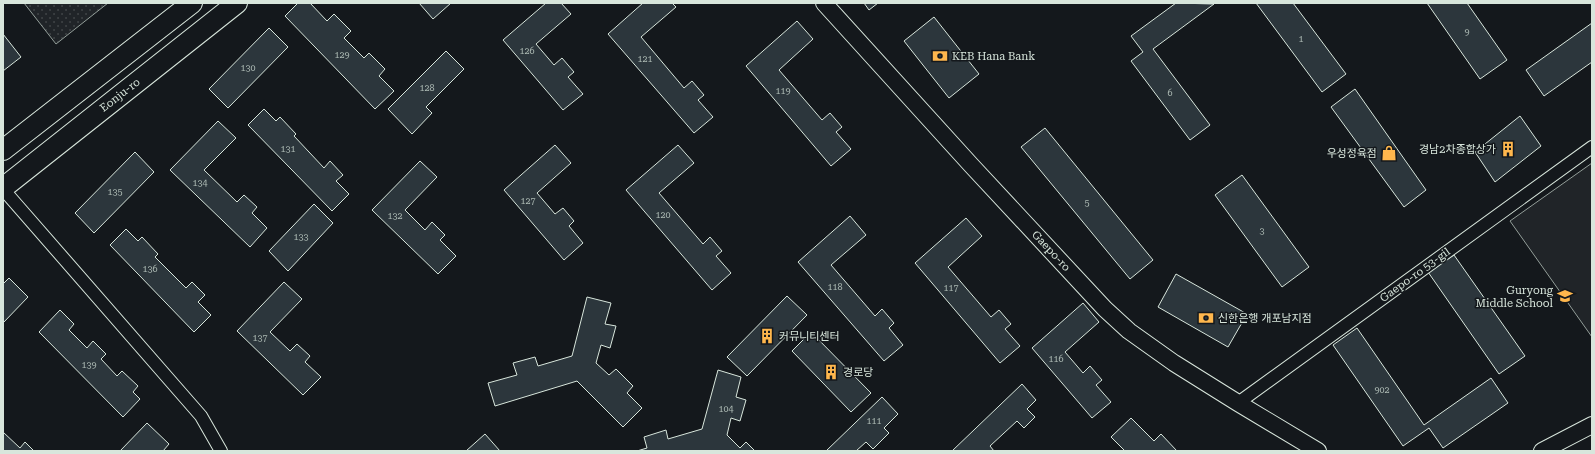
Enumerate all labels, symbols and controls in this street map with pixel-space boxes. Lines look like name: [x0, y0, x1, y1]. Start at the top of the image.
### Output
house number: 9: [1464, 27, 1470, 37]
house number: 1: [1298, 34, 1304, 44]
house number: 126: [519, 46, 535, 56]
bank icon: KEB Hana Bank: [931, 47, 949, 65]
house number: 129: [334, 50, 350, 60]
place label: KEB Hana Bank: [952, 50, 1035, 63]
house number: 121: [637, 54, 653, 64]
house number: 130: [240, 63, 256, 73]
street label: Eonju-ro: [97, 75, 143, 115]
house number: 128: [419, 83, 435, 93]
house number: 119: [775, 86, 791, 96]
house number: 6: [1167, 88, 1173, 98]
building icon: 경남2차종합상가: [1499, 140, 1517, 158]
place label: 경남2차종합상가: [1419, 143, 1496, 156]
house number: 131: [280, 144, 296, 154]
shop icon: 우성정육점: [1380, 144, 1398, 162]
place label: 우성정육점: [1326, 147, 1377, 160]
house number: 134: [192, 178, 208, 188]
house number: 135: [107, 187, 123, 197]
house number: 127: [520, 196, 536, 206]
house number: 5: [1084, 198, 1090, 208]
house number: 120: [655, 210, 671, 220]
house number: 132: [387, 211, 403, 221]
house number: 3: [1259, 226, 1265, 236]
street label: Gaepo-ro: [1029, 228, 1073, 274]
house number: 133: [293, 232, 309, 242]
street label: Gaepo-ro 53-gil: [1377, 245, 1453, 305]
house number: 136: [142, 264, 158, 274]
house number: 118: [827, 282, 843, 292]
house number: 117: [943, 283, 959, 293]
place label: Guryong Middle School: [1476, 284, 1554, 310]
school or university icon: Guryong Middle School: [1556, 287, 1574, 305]
bank icon: 신한은행 개포남지점: [1197, 309, 1215, 327]
place label: 신한은행 개포남지점: [1218, 312, 1312, 325]
building icon: 커뮤니티센터: [758, 327, 776, 345]
place label: 커뮤니티센터: [779, 330, 840, 343]
house number: 137: [252, 333, 268, 343]
house number: 116: [1048, 354, 1064, 364]
house number: 139: [81, 360, 97, 370]
building icon: 경로당: [822, 363, 840, 381]
place label: 경로당: [843, 366, 873, 379]
house number: 902: [1374, 385, 1390, 395]
house number: 104: [718, 404, 734, 414]
house number: 111: [866, 416, 882, 426]

